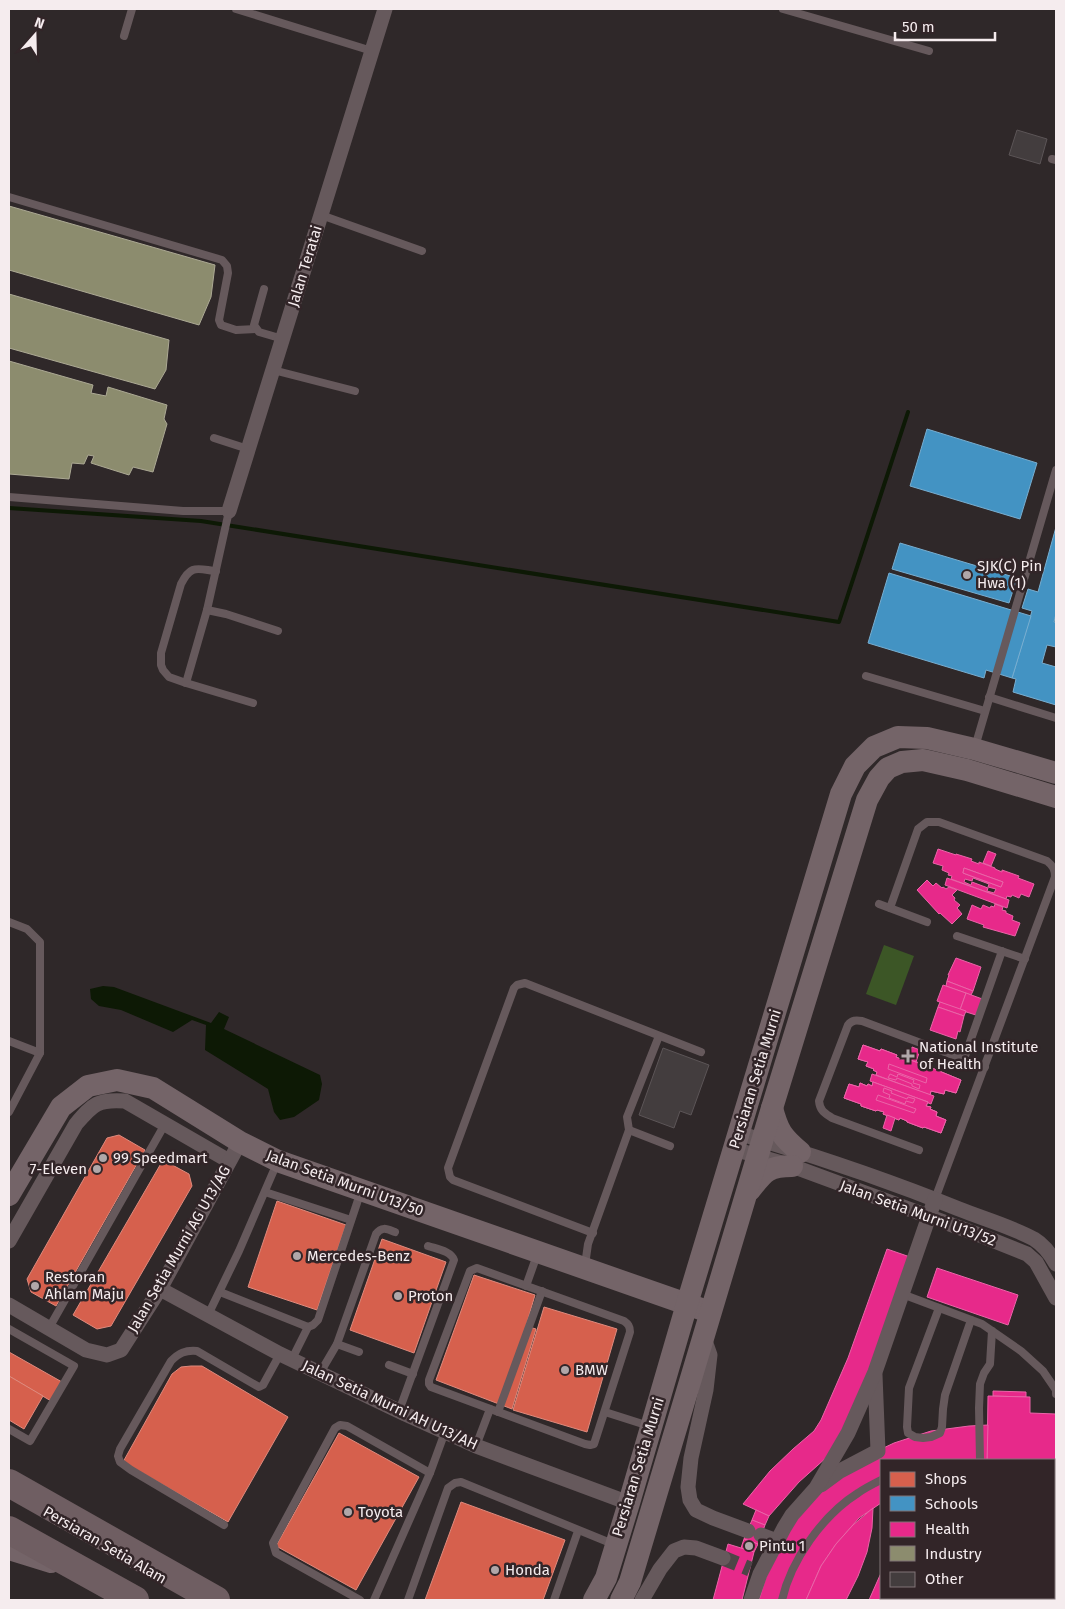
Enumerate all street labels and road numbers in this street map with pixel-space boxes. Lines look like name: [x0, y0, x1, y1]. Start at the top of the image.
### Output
street label: Jalan Teratai: [284, 223, 326, 309]
street label: Persiaran Setia Murni: [725, 1007, 785, 1151]
street label: Jalan Setia Murni U13/50: [264, 1146, 426, 1220]
street label: Jalan Setia Murni AG U13/AG: [124, 1162, 234, 1336]
street label: Jalan Setia Murni U13/52: [837, 1176, 999, 1250]
street label: Jalan Setia Murni AH U13/AH: [299, 1356, 481, 1454]
street label: Persiaran Setia Murni: [608, 1395, 668, 1539]
street label: Persiaran Setia Alam: [40, 1502, 170, 1588]

